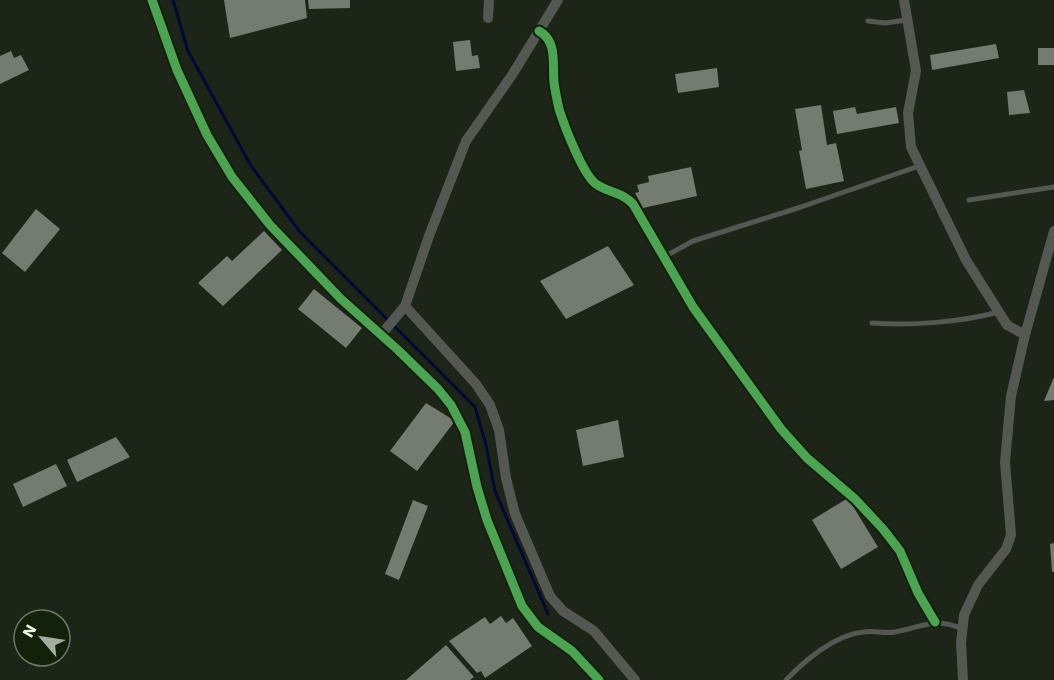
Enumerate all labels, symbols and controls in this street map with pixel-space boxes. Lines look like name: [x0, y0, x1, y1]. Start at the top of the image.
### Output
north arrow: [12, 608, 72, 668]
text: N: [18, 621, 41, 641]

